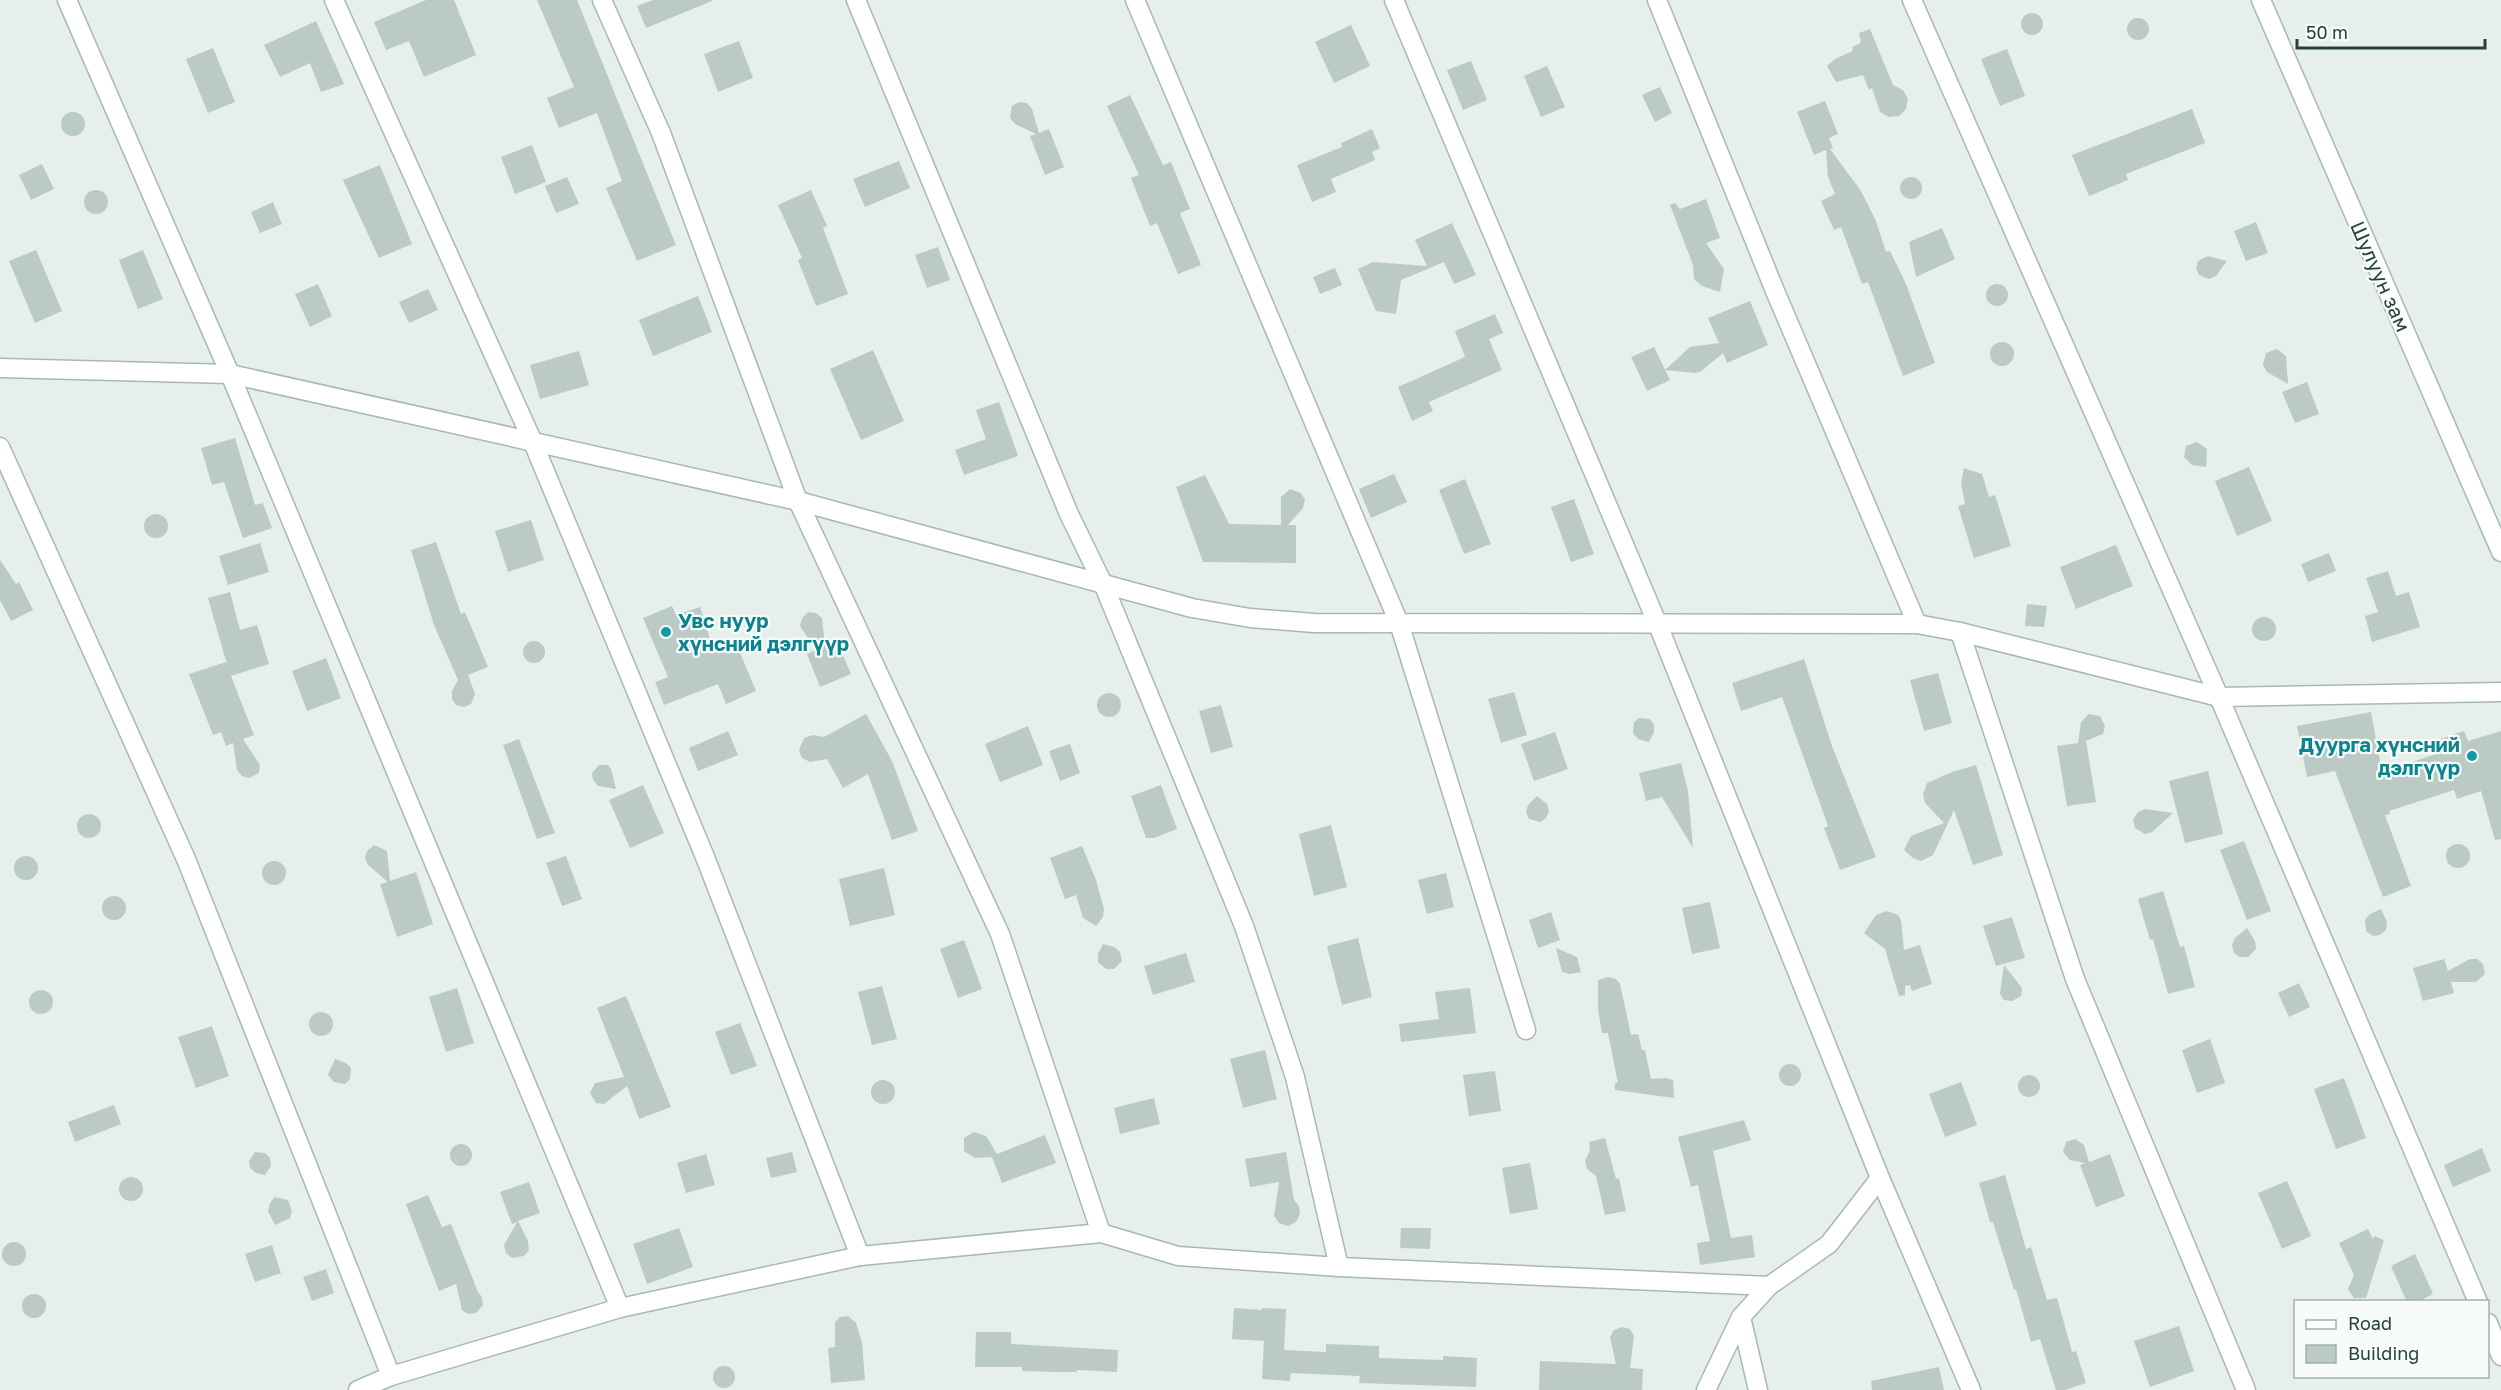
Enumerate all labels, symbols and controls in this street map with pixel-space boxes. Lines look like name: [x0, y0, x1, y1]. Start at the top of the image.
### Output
scale bar: [2297, 12, 2484, 50]
text: 50 m: [2306, 21, 2348, 43]
street label: Шулуун зам: [2346, 217, 2416, 335]
place label: Увс нуур хүнсний дэлгүүр: [678, 608, 849, 656]
marker: Увс нуур хүнсний дэлгүүр: [659, 625, 673, 639]
place label: Дуурга хүнсний дэлгүүр: [2299, 732, 2460, 780]
marker: Дуурга хүнсний дэлгүүр: [2465, 749, 2479, 763]
legend: [2294, 1300, 2489, 1378]
text: Road: [2348, 1312, 2392, 1334]
text: Building: [2348, 1342, 2419, 1364]

